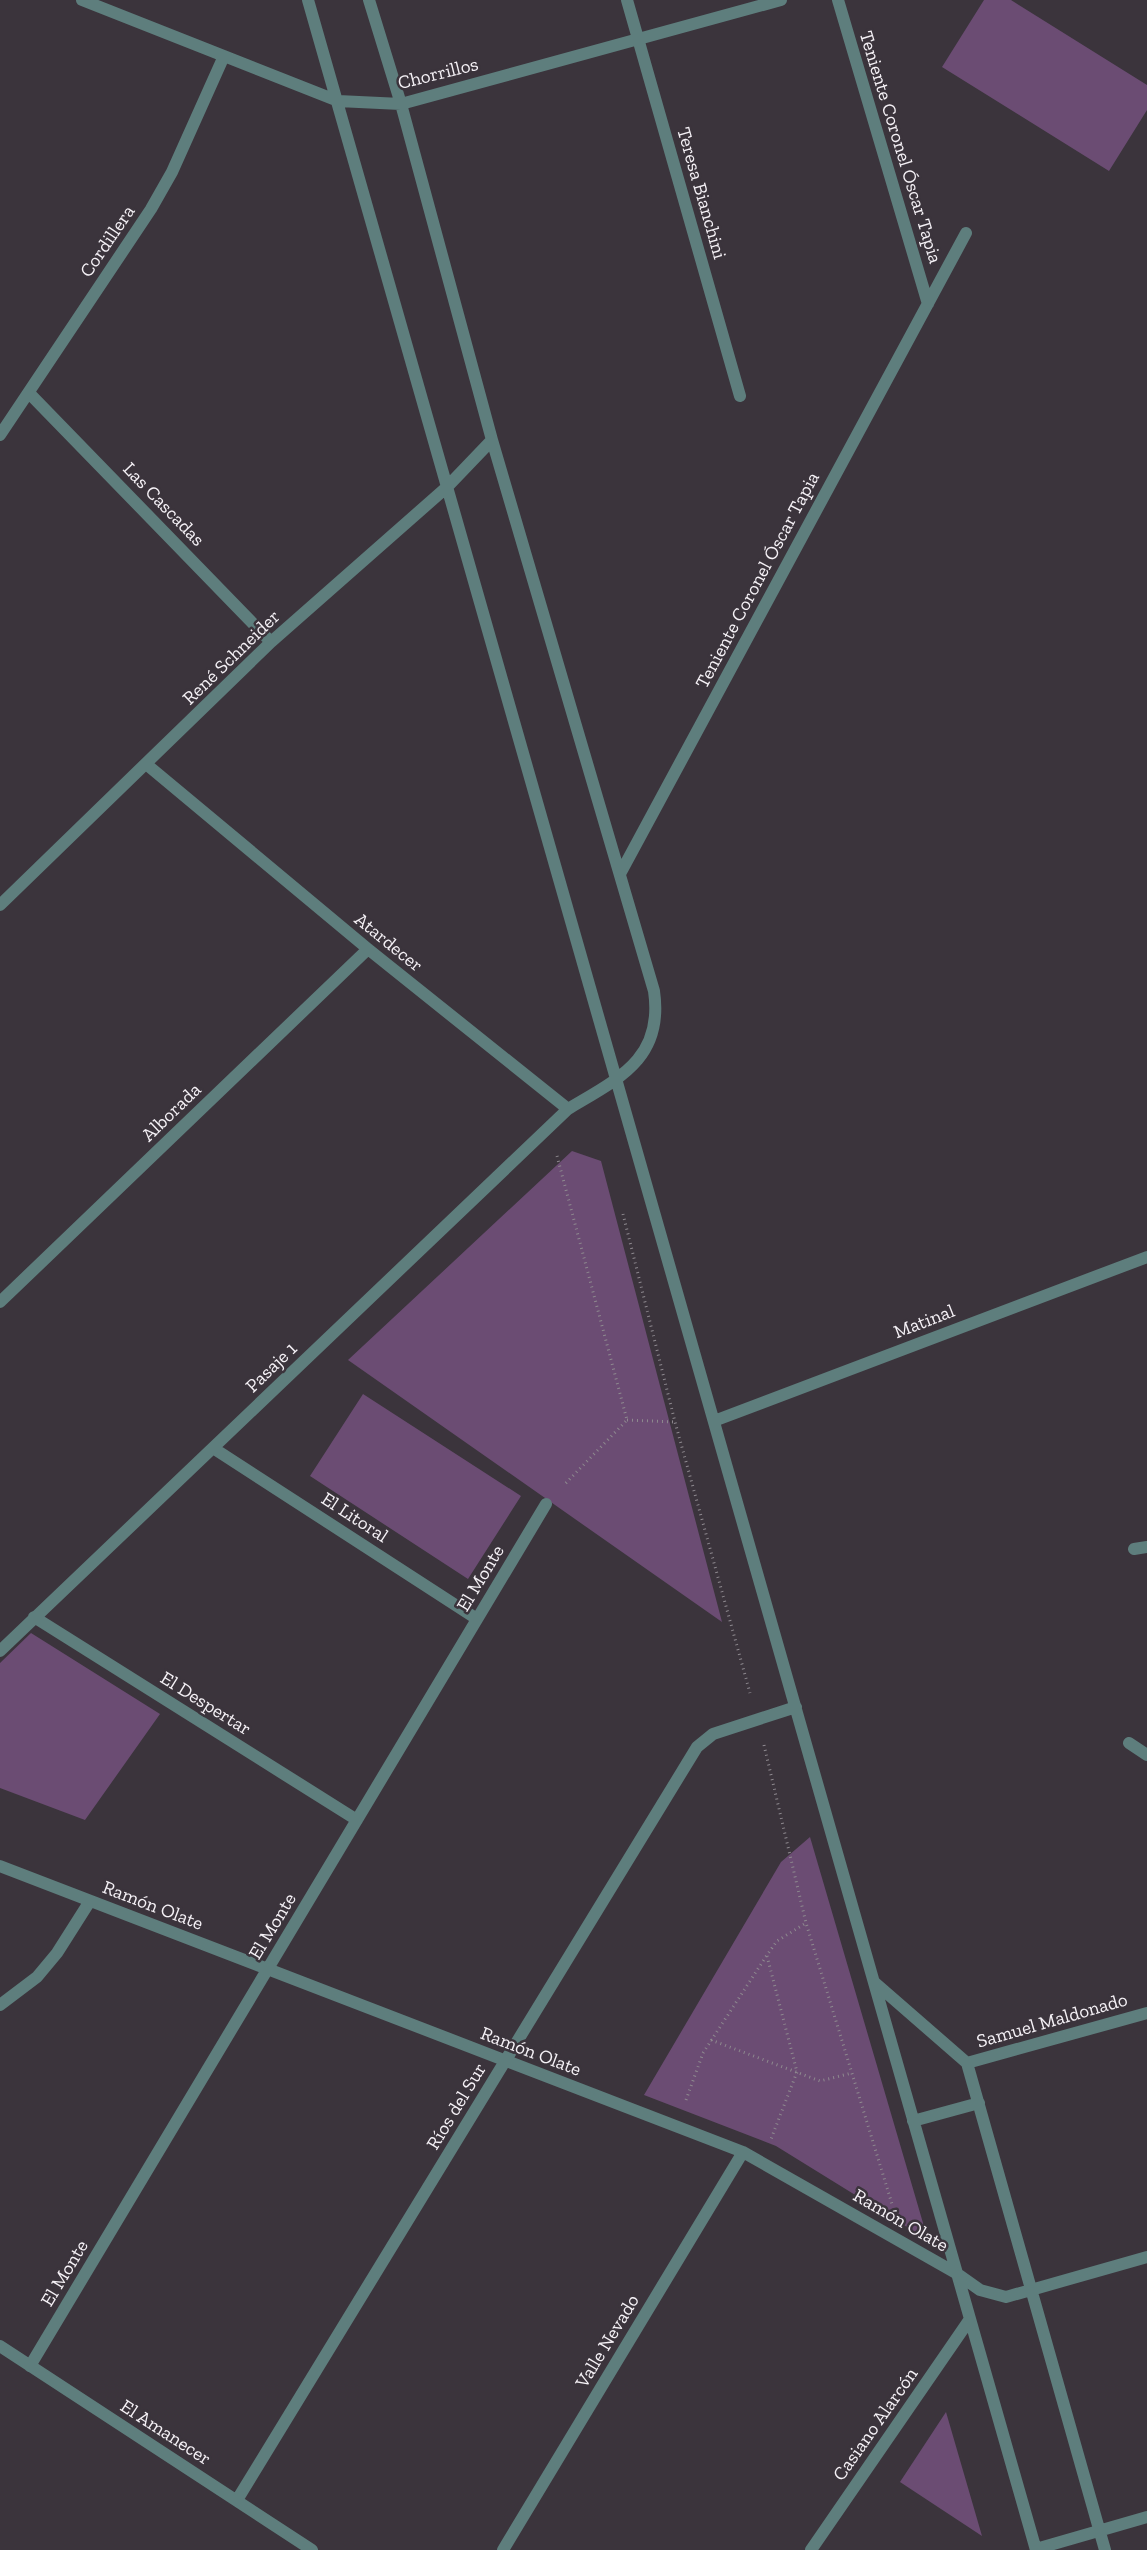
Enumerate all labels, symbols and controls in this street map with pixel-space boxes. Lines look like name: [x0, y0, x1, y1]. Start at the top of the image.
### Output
street label: Teniente Coronel Óscar Tapia: [855, 28, 947, 266]
street label: Chorrillos: [395, 52, 481, 94]
street label: Teresa Bianchini: [672, 124, 732, 262]
street label: Cordillera: [75, 201, 139, 281]
street label: Las Cascadas: [118, 457, 210, 551]
street label: Teniente Coronel Óscar Tapia: [690, 468, 824, 692]
street label: René Schneider: [177, 605, 285, 709]
street label: Atardecer: [350, 907, 428, 977]
street label: Alborada: [136, 1078, 206, 1146]
street label: Matinal: [890, 1299, 958, 1343]
street label: Pasaje 1: [240, 1337, 302, 1397]
street label: El Litoral: [317, 1487, 393, 1547]
street label: El Monte: [451, 1541, 509, 1615]
street label: El Despertar: [156, 1666, 256, 1740]
street label: Ramón Olate: [99, 1875, 207, 1935]
street label: El Monte: [243, 1889, 301, 1963]
street label: Samuel Maldonado: [974, 1987, 1130, 2053]
street label: Ramón Olate: [477, 2021, 585, 2081]
street label: Ríos del Sur: [421, 2059, 491, 2153]
street label: Ramón Olate: [849, 2184, 953, 2257]
street label: El Monte: [35, 2236, 93, 2310]
street label: Valle Nevado: [570, 2290, 644, 2393]
street label: Casiano Alarcón: [828, 2363, 923, 2485]
street label: El Amanecer: [116, 2394, 216, 2470]

